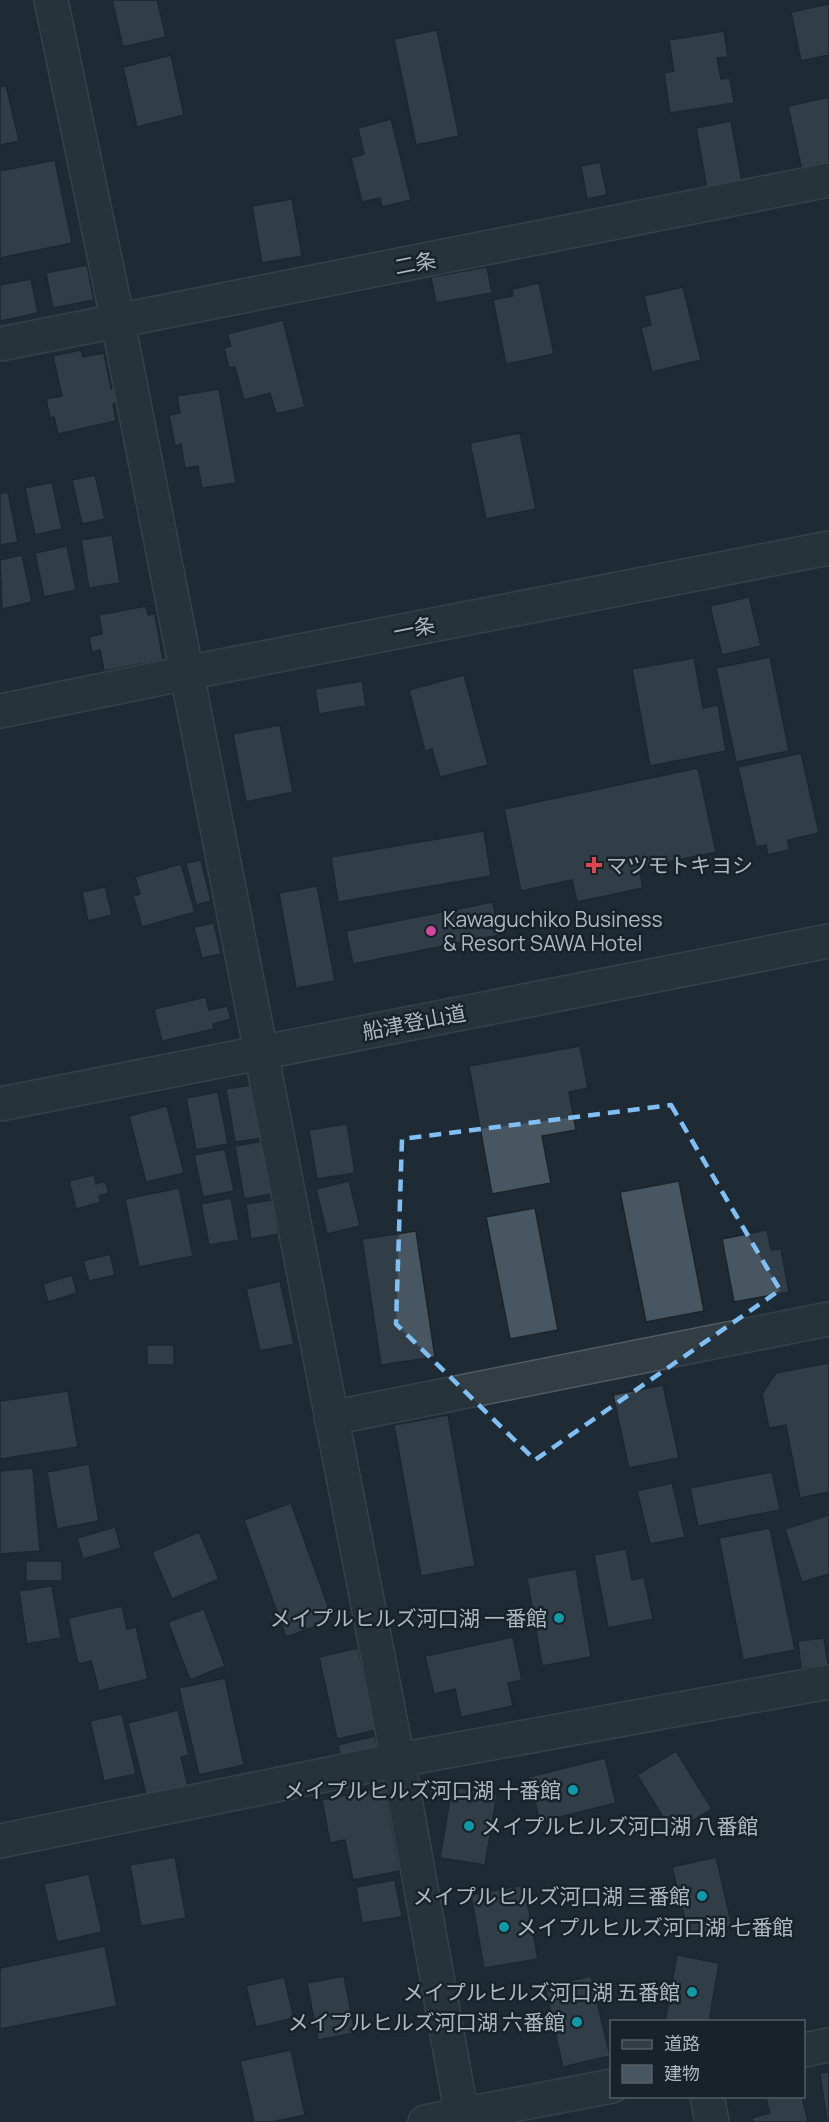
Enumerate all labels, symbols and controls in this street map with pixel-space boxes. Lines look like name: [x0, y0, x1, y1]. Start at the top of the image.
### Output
street label: 二条: [392, 245, 438, 281]
street label: 一条: [391, 610, 437, 646]
place label: マツモトキヨシ: [606, 851, 753, 879]
marker: マツモトキヨシ: [587, 858, 601, 872]
place label: Kawaguchiko Business & Resort SAWA Hotel: [443, 905, 663, 957]
marker: Kawaguchiko Business & Resort SAWA Hotel: [424, 924, 438, 938]
street label: 船津登山道: [360, 998, 468, 1046]
place label: メイプルヒルズ河口湖 一番館: [270, 1604, 547, 1632]
marker: メイプルヒルズ河口湖 一番館: [552, 1611, 566, 1625]
place label: メイプルヒルズ河口湖 十番館: [284, 1776, 561, 1804]
marker: メイプルヒルズ河口湖 十番館: [566, 1783, 580, 1797]
place label: メイプルヒルズ河口湖 八番館: [481, 1812, 758, 1840]
marker: メイプルヒルズ河口湖 八番館: [462, 1819, 476, 1833]
place label: メイプルヒルズ河口湖 三番館: [413, 1882, 690, 1910]
marker: メイプルヒルズ河口湖 三番館: [695, 1889, 709, 1903]
place label: メイプルヒルズ河口湖 七番館: [516, 1913, 793, 1941]
marker: メイプルヒルズ河口湖 七番館: [497, 1920, 511, 1934]
place label: メイプルヒルズ河口湖 五番館: [403, 1978, 680, 2006]
marker: メイプルヒルズ河口湖 五番館: [685, 1985, 699, 1999]
place label: メイプルヒルズ河口湖 六番館: [288, 2008, 565, 2036]
marker: メイプルヒルズ河口湖 六番館: [570, 2015, 584, 2029]
legend: [610, 2020, 805, 2098]
text: 道路: [664, 2031, 700, 2055]
text: 建物: [664, 2061, 700, 2085]

